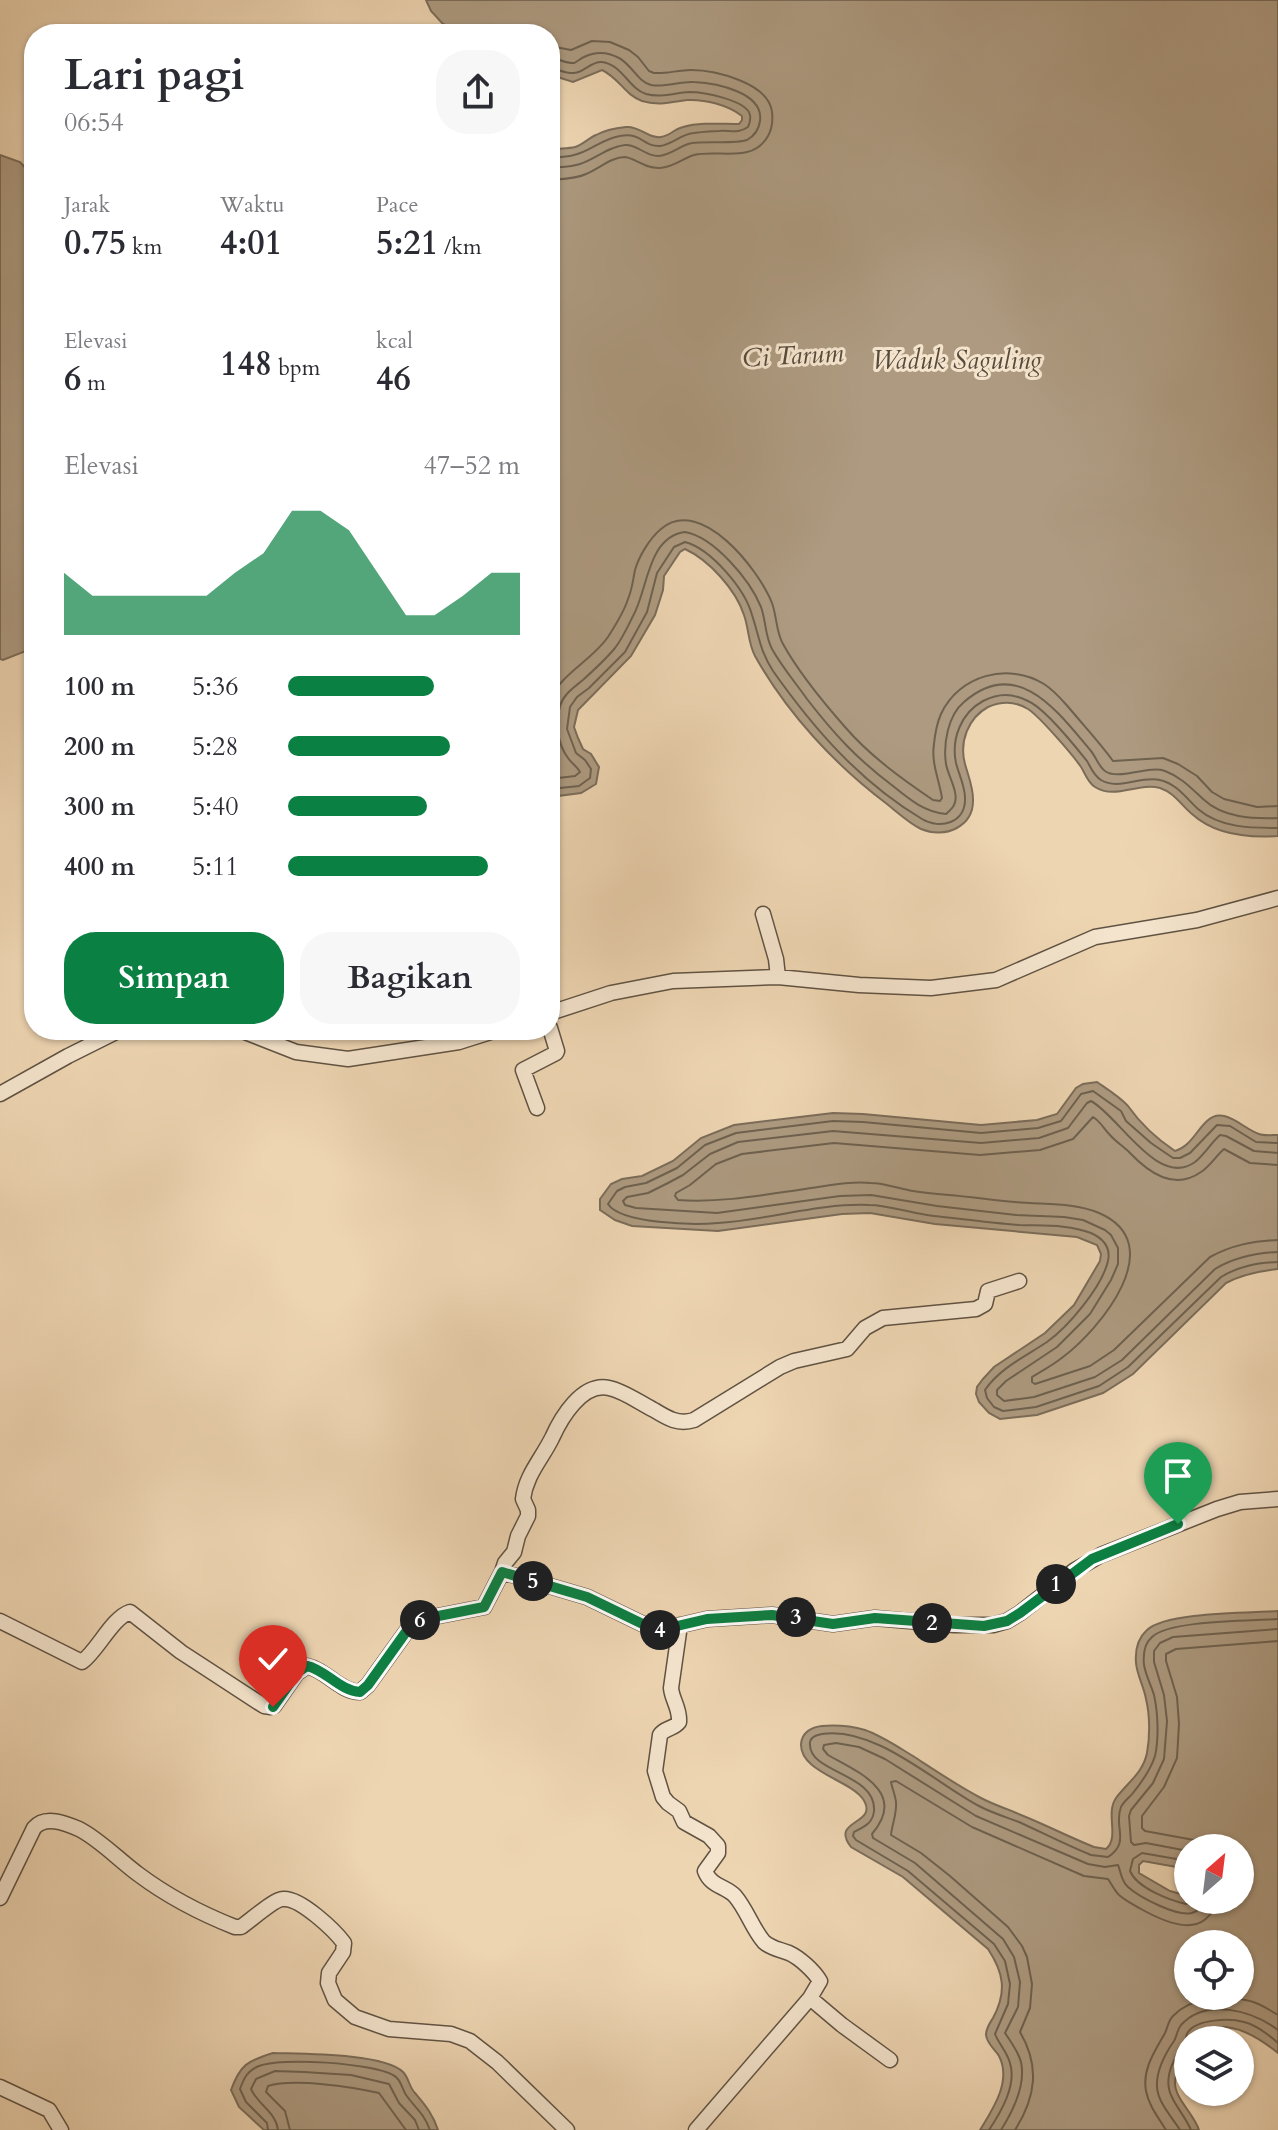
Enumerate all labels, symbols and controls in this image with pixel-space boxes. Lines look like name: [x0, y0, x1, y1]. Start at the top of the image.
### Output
text: Lari pagi: [64, 45, 244, 105]
button: share: [436, 50, 520, 134]
text: 06:54: [64, 105, 124, 140]
text: Jarak: [64, 190, 110, 220]
text: Waktu: [220, 190, 285, 220]
text: Pace: [376, 190, 419, 220]
text: 0.75: [64, 220, 126, 266]
text: 4:01: [220, 220, 282, 266]
text: 5:21: [376, 220, 438, 266]
text: km: [126, 232, 162, 262]
text: /km: [438, 232, 482, 262]
text: Elevasi: [64, 326, 127, 356]
text: kcal: [376, 326, 413, 356]
water label: Ci Tarum: [741, 335, 845, 376]
text: 148: [220, 341, 272, 387]
water label: Waduk Saguling: [872, 343, 1042, 378]
text: bpm: [272, 353, 320, 383]
text: 6: [64, 356, 81, 402]
text: 46: [376, 356, 411, 402]
text: m: [81, 368, 106, 398]
text: Elevasi: [64, 448, 139, 483]
text: 47–52 m: [423, 448, 520, 483]
text: 100 m: [64, 669, 135, 704]
text: 5:36: [192, 669, 239, 704]
text: 200 m: [64, 729, 135, 764]
text: 5:28: [192, 729, 239, 764]
text: 300 m: [64, 789, 135, 824]
text: 5:40: [192, 789, 239, 824]
text: 400 m: [64, 849, 135, 884]
text: 5:11: [192, 849, 239, 884]
button: Simpan: [64, 932, 284, 1024]
button: Bagikan: [300, 932, 520, 1024]
pin: [1144, 1442, 1212, 1524]
icon: arrive: [1156, 1454, 1200, 1498]
pin: 5: [513, 1561, 553, 1601]
pin: 1: [1036, 1564, 1076, 1604]
text: 5: [527, 1566, 539, 1596]
text: 1: [1050, 1569, 1062, 1599]
pin: 3: [776, 1597, 816, 1637]
pin: 6: [400, 1600, 440, 1640]
text: 3: [790, 1602, 802, 1632]
pin: 2: [912, 1603, 952, 1643]
text: 6: [414, 1605, 426, 1635]
text: 2: [926, 1608, 938, 1638]
pin: 4: [640, 1610, 680, 1650]
text: 4: [654, 1615, 666, 1645]
pin: [239, 1625, 307, 1707]
icon: check: [251, 1637, 295, 1681]
north arrow: [1174, 1834, 1254, 1914]
map controls: [1174, 1834, 1254, 2106]
button: locate: [1174, 1930, 1254, 2010]
button: layers: [1174, 2026, 1254, 2106]

